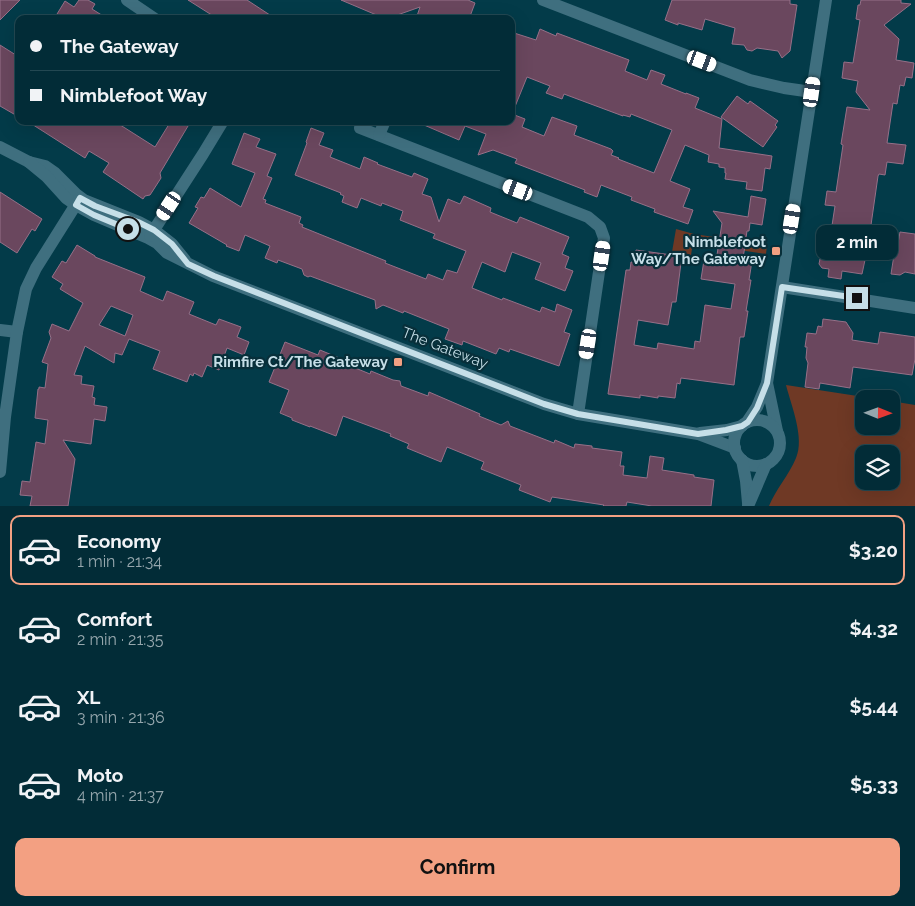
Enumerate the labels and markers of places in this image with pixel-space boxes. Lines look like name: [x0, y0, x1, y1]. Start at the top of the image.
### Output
place label: Nimblefoot Way/The Gateway: [631, 233, 767, 268]
marker: Nimblefoot Way/The Gateway: [770, 245, 782, 257]
place label: Rimfire Ct/The Gateway: [213, 353, 389, 371]
marker: Rimfire Ct/The Gateway: [392, 356, 404, 368]

